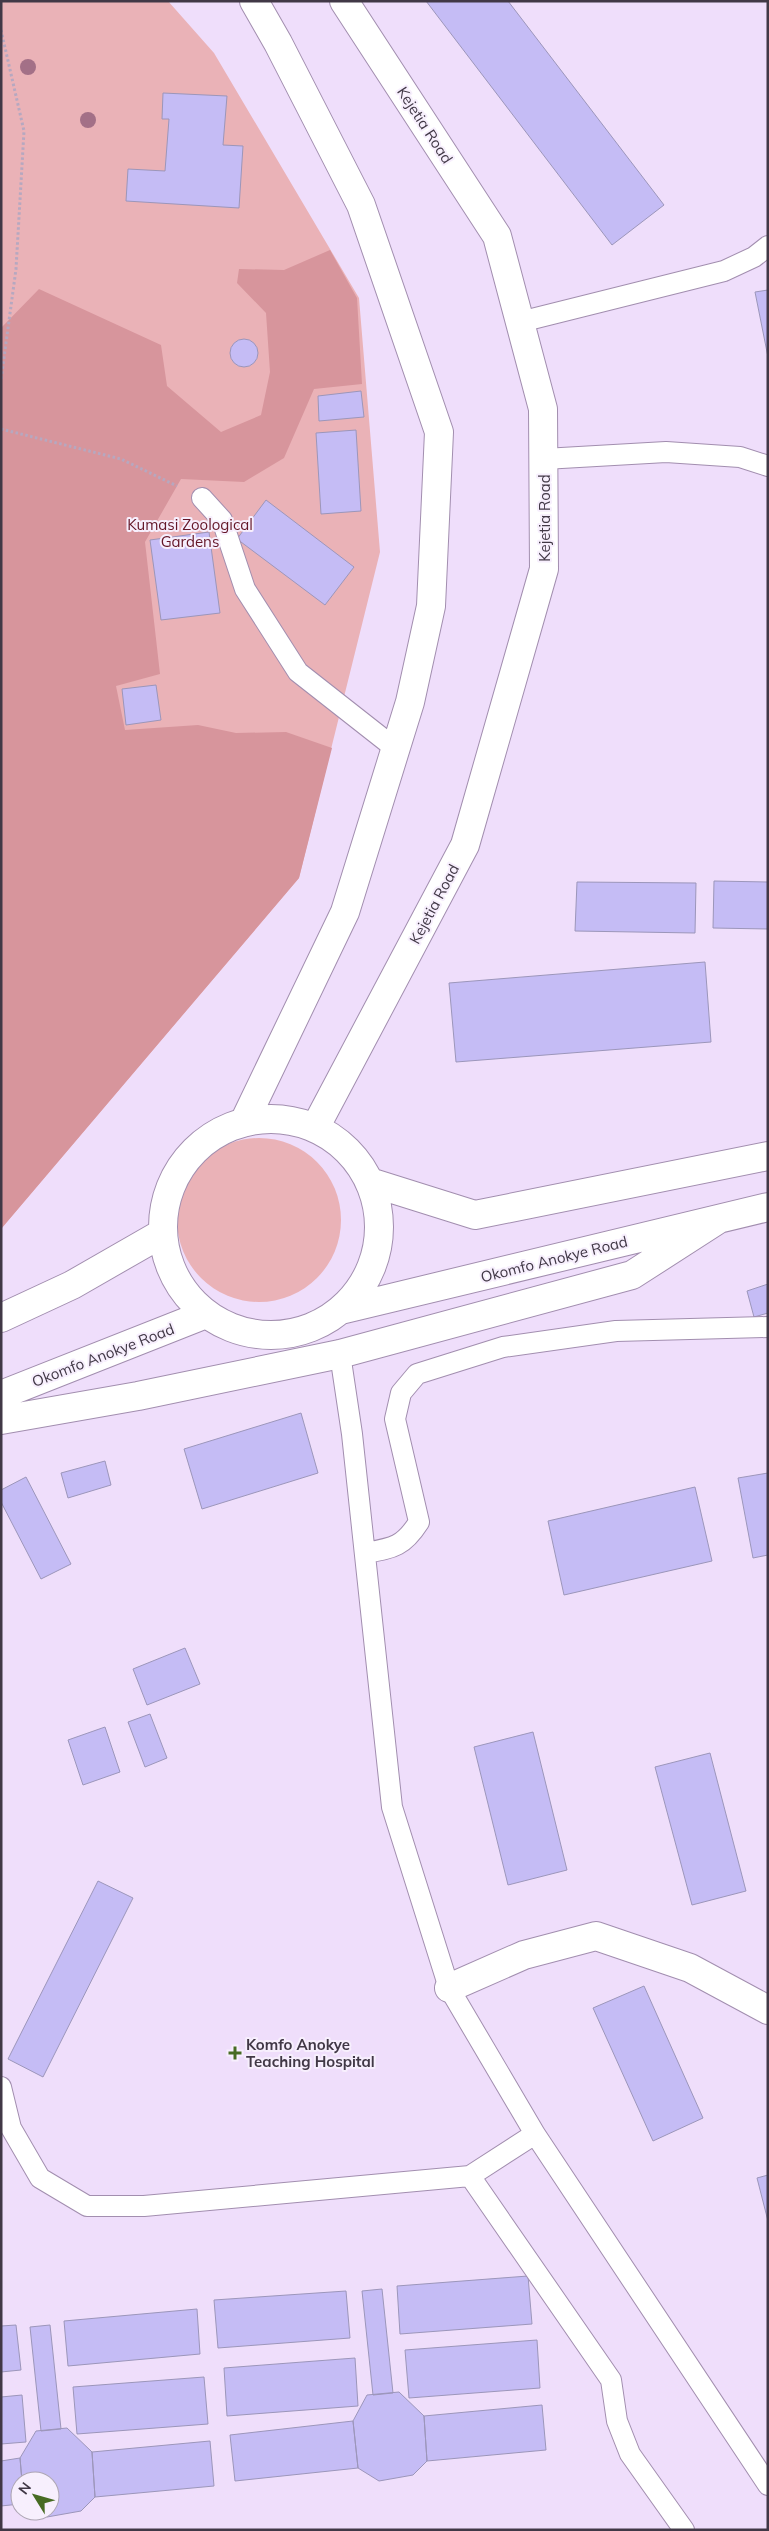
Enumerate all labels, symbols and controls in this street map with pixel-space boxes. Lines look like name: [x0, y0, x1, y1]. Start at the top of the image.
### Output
street label: Kejetia Road: [393, 83, 457, 167]
street label: Kejetia Road: [535, 474, 554, 562]
park label: Kumasi Zoological Gardens: [127, 515, 253, 551]
street label: Kejetia Road: [405, 861, 463, 947]
street label: Okomfo Anokye Road: [479, 1232, 629, 1286]
street label: Okomfo Anokye Road: [29, 1319, 177, 1391]
place label: Komfo Anokye Teaching Hospital: [246, 2035, 375, 2071]
marker: Komfo Anokye Teaching Hospital: [228, 2046, 242, 2060]
north arrow: [10, 2471, 60, 2521]
text: N: [14, 2479, 35, 2498]

